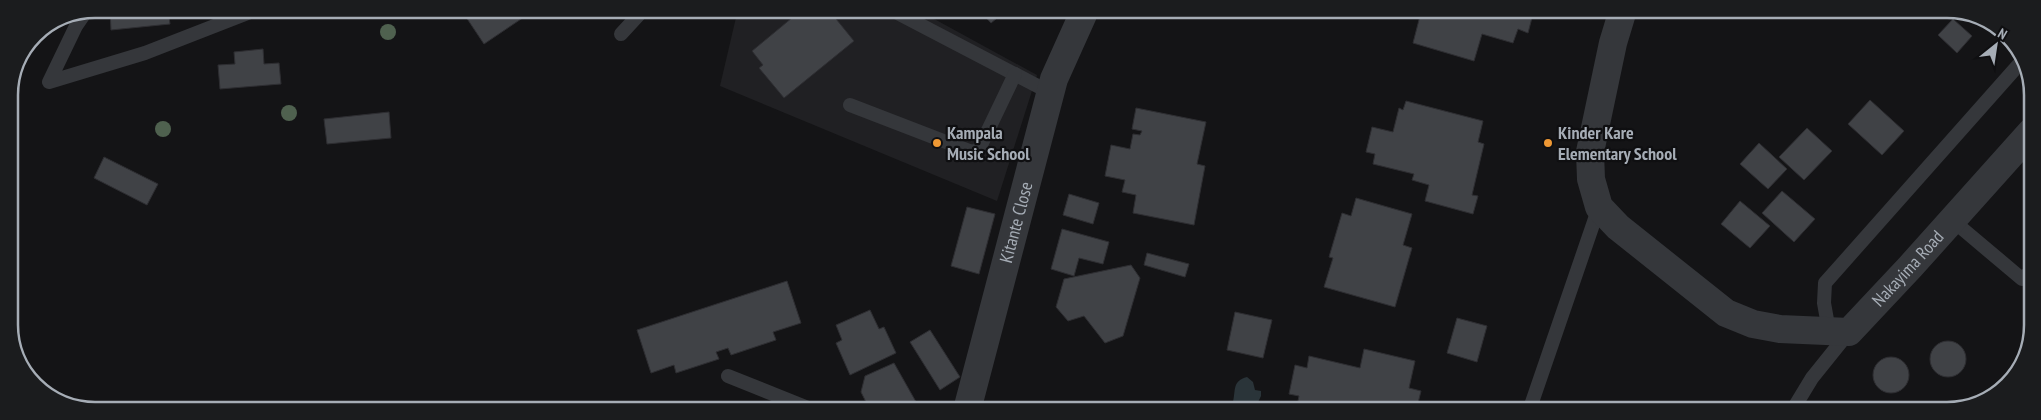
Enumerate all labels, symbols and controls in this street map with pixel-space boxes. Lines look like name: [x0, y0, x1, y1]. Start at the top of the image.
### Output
north arrow: [1971, 20, 2021, 70]
text: N: [1995, 24, 2010, 43]
place label: Kampala Music School: [947, 121, 1030, 165]
place label: Kinder Kare Elementary School: [1558, 121, 1677, 165]
marker: Kampala Music School: [931, 137, 943, 149]
marker: Kinder Kare Elementary School: [1542, 137, 1554, 149]
street label: Kitante Close: [994, 179, 1037, 265]
street label: Nakayima Road: [1867, 225, 1948, 311]

